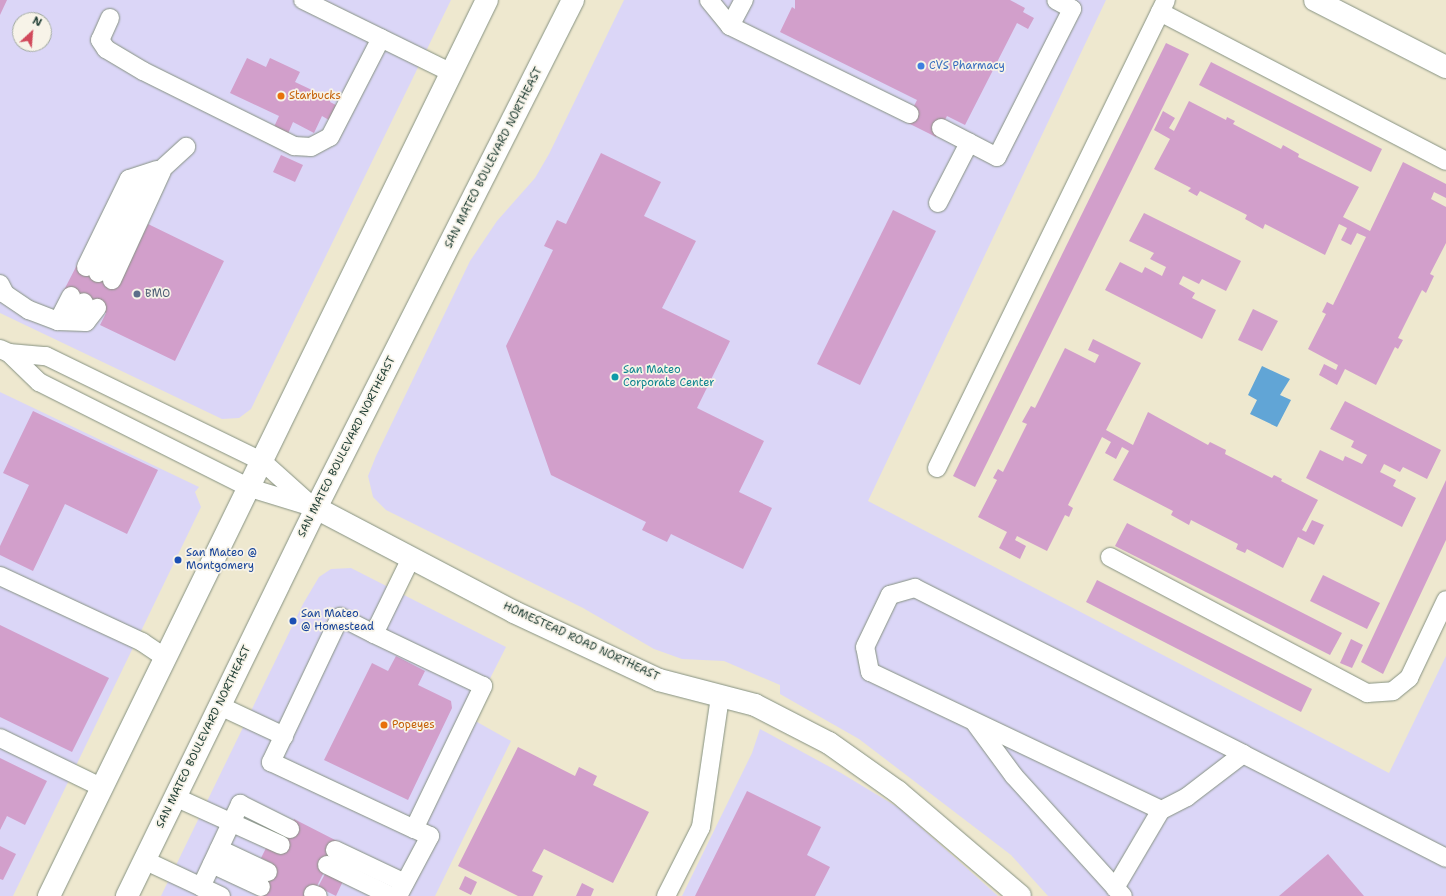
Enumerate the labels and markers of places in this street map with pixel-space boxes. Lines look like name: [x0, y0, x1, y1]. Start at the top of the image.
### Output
place label: CVS Pharmacy: [929, 59, 1005, 73]
marker: CVS Pharmacy: [916, 61, 926, 71]
place label: Starbucks: [289, 89, 341, 103]
marker: Starbucks: [276, 91, 286, 101]
place label: BMO: [145, 287, 170, 301]
marker: BMO: [132, 289, 142, 299]
place label: San Mateo Corporate Center: [623, 364, 714, 390]
marker: San Mateo Corporate Center: [610, 372, 620, 382]
place label: San Mateo @ Montgomery: [186, 547, 257, 573]
marker: San Mateo @ Montgomery: [173, 555, 183, 565]
place label: San Mateo @ Homestead: [301, 608, 374, 634]
marker: San Mateo @ Homestead: [288, 616, 298, 626]
place label: Popeyes: [392, 718, 435, 732]
marker: Popeyes: [379, 720, 389, 730]

